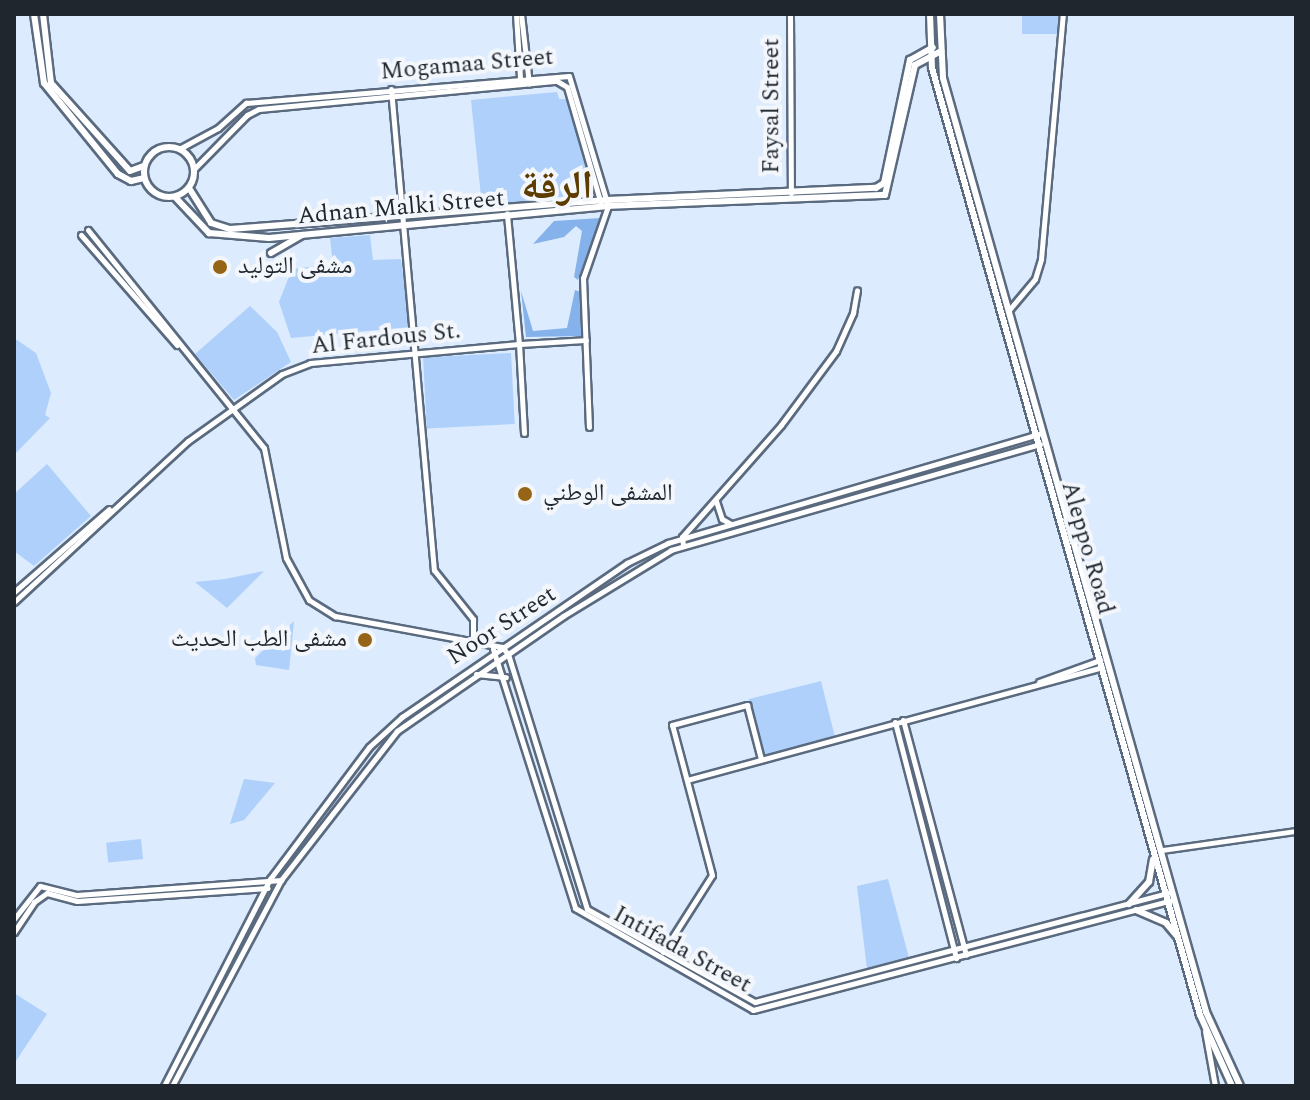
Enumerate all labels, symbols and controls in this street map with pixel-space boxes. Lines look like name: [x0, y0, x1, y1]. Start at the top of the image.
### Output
street label: Faysal Street: [758, 38, 786, 174]
street label: Mogamaa Street: [379, 43, 555, 87]
district label: الرقة: [521, 163, 593, 211]
street label: Adnan Malki Street: [296, 185, 506, 231]
place label: مشفى التوليد: [238, 253, 352, 281]
marker: مشفى التوليد: [209, 256, 231, 278]
street label: Al Fardous St.: [310, 317, 462, 361]
street label: Aleppo Road: [1054, 478, 1120, 618]
place label: المشفى الوطني: [543, 480, 673, 508]
marker: المشفى الوطني: [514, 483, 536, 505]
street label: Noor Street: [442, 580, 562, 672]
place label: مشفى الطب الحديث: [171, 626, 347, 654]
marker: مشفى الطب الحديث: [354, 629, 376, 651]
street label: Intifada Street: [608, 900, 756, 1000]

